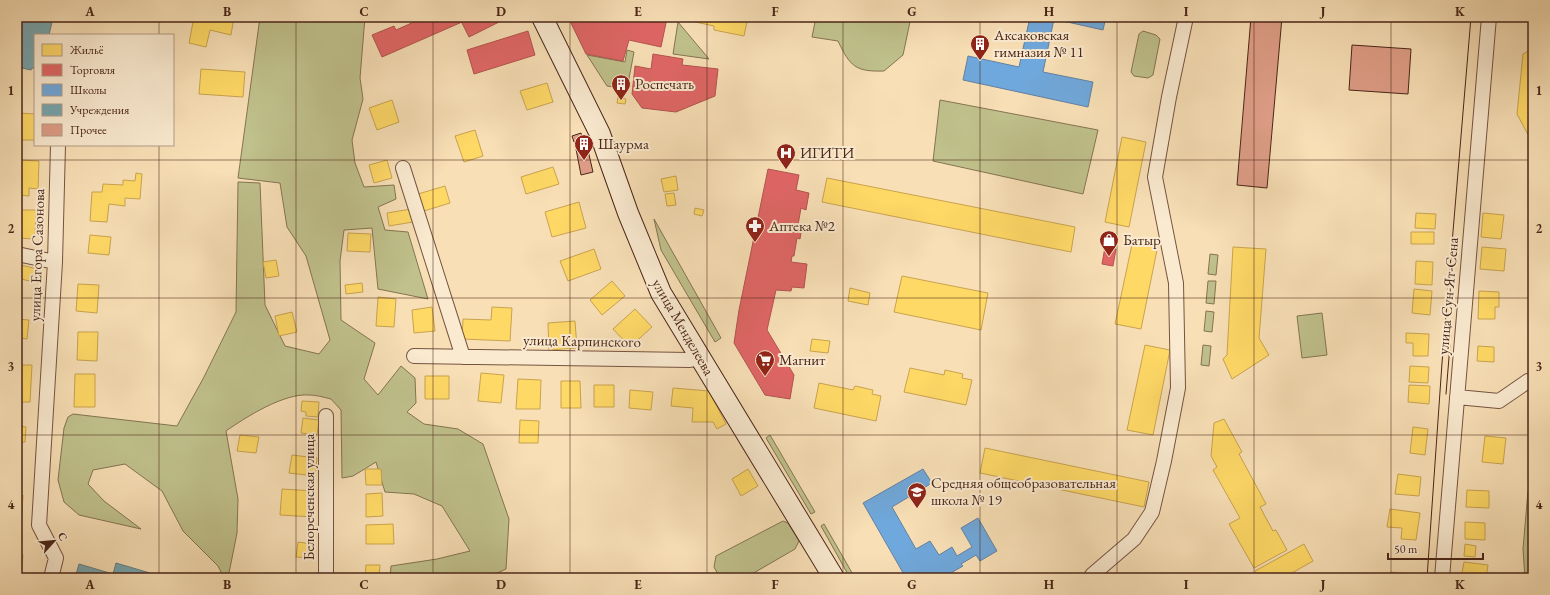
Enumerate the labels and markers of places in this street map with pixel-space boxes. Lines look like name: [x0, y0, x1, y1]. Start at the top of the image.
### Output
place label: Аксаковская гимназия № 11: [993, 25, 1084, 61]
building icon: Аксаковская гимназия № 11: [969, 33, 991, 61]
building icon: Роспечать: [610, 73, 632, 101]
place label: Роспечать: [635, 74, 694, 93]
building icon: Шаурма: [573, 133, 595, 161]
place label: Шаурма: [598, 134, 649, 153]
hospital icon: ИГИТИ: [775, 142, 797, 170]
place label: ИГИТИ: [800, 143, 854, 162]
pharmacy icon: Аптека №2: [744, 215, 766, 243]
place label: Аптека №2: [768, 216, 836, 235]
shop icon: Батыр: [1098, 229, 1120, 257]
place label: Батыр: [1123, 230, 1161, 249]
supermarket icon: Магнит: [754, 349, 776, 377]
place label: Магнит: [779, 350, 825, 369]
place label: Средняя общеобразовательная школа № 19: [931, 473, 1116, 509]
school or university icon: Средняя общеобразовательная школа № 19: [906, 481, 928, 509]

